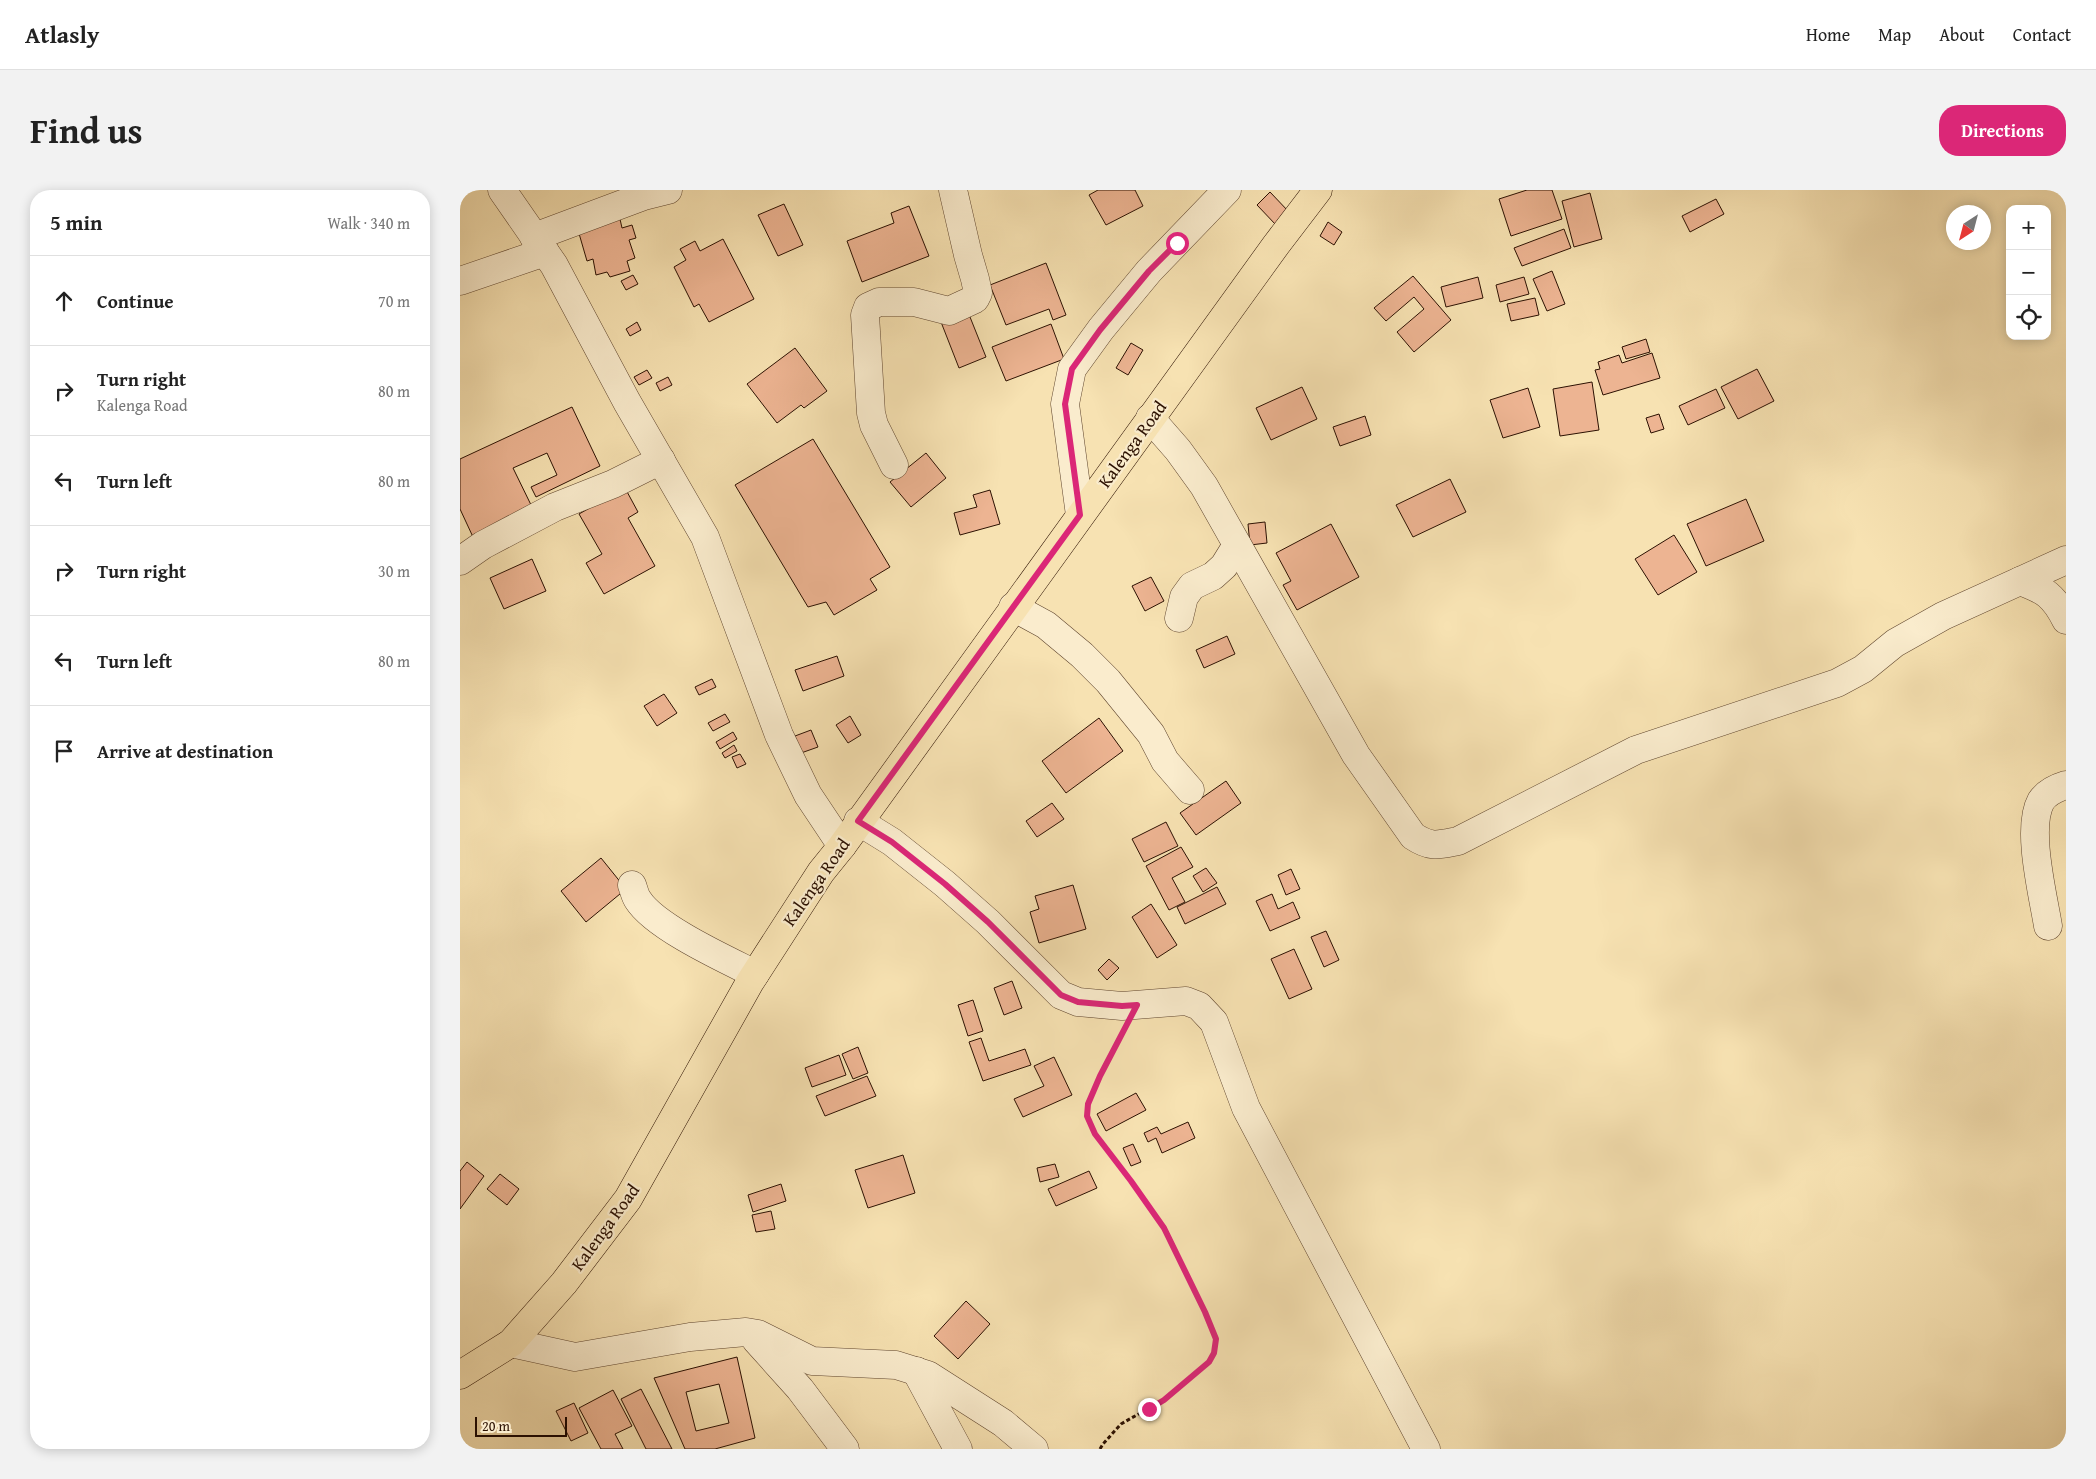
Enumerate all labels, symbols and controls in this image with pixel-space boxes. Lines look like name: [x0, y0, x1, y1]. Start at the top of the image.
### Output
text: Atlasly: [25, 17, 99, 52]
text: Home: [1806, 21, 1850, 48]
text: Map: [1878, 21, 1911, 48]
text: About: [1939, 21, 1985, 48]
text: Contact: [2013, 21, 2071, 48]
text: Find us: [30, 105, 143, 156]
button: Directions: [1939, 105, 2066, 156]
north arrow: [1946, 205, 1991, 250]
map controls: [2006, 205, 2051, 340]
button: +: [2006, 205, 2051, 250]
text: 5 min: [50, 207, 102, 238]
text: Walk · 340 m: [327, 211, 410, 235]
route start: [1166, 232, 1189, 255]
button: −: [2006, 250, 2051, 295]
icon: ahead: [50, 287, 78, 315]
text: Continue: [97, 287, 174, 315]
text: 70 m: [378, 289, 410, 313]
button: locate: [2006, 295, 2051, 340]
text: Turn right: [97, 365, 186, 393]
icon: right: [50, 377, 78, 405]
text: 80 m: [378, 379, 410, 403]
text: Kalenga Road: [97, 393, 188, 417]
street label: Kalenga Road: [1091, 395, 1173, 493]
icon: left: [50, 467, 78, 495]
text: Turn left: [97, 467, 172, 495]
text: 80 m: [378, 469, 410, 493]
icon: right: [50, 557, 78, 585]
text: Turn right: [97, 557, 186, 585]
text: 30 m: [378, 559, 410, 583]
icon: left: [50, 647, 78, 675]
text: Turn left: [97, 647, 172, 675]
text: 80 m: [378, 649, 410, 673]
icon: arrive: [50, 737, 78, 765]
text: Arrive at destination: [97, 737, 273, 765]
street label: Kalenga Road: [776, 832, 856, 931]
street label: Kalenga Road: [564, 1178, 646, 1276]
route end: [1138, 1398, 1161, 1421]
scale bar: [475, 1414, 568, 1437]
text: 20 m: [482, 1416, 510, 1436]

